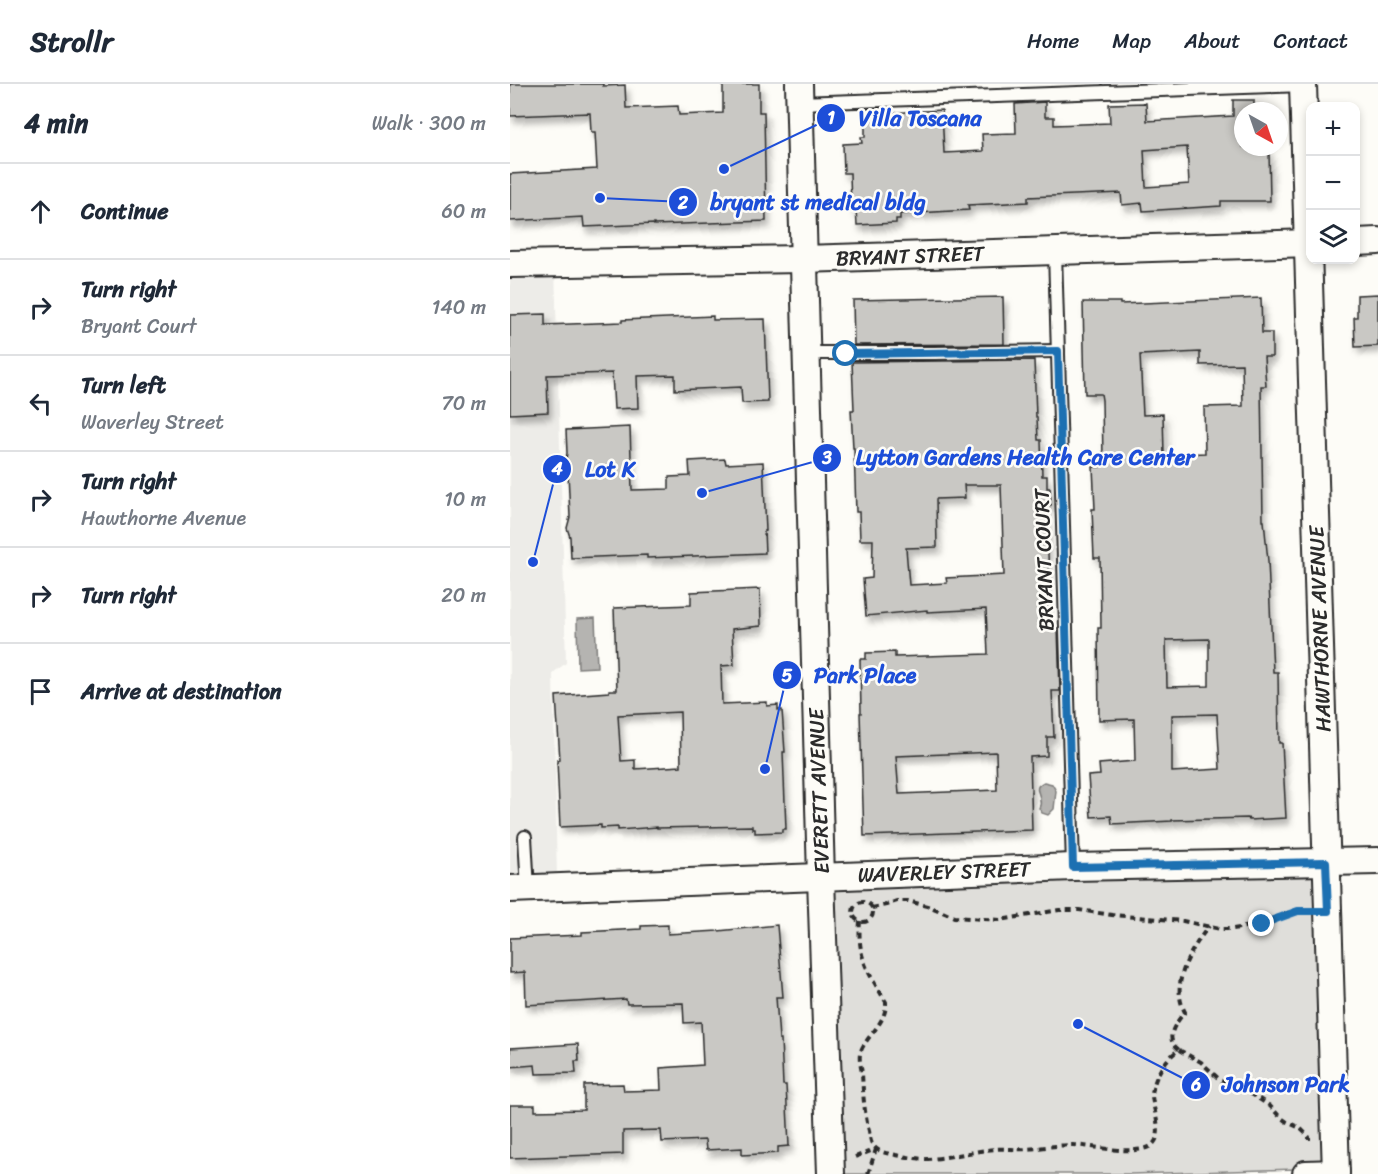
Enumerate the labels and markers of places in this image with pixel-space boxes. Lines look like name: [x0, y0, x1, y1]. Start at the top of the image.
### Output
callout: Villa Toscana: [816, 98, 995, 138]
callout: bryant st medical bldg: [668, 182, 939, 222]
callout: Lytton Gardens Health Care Center: [812, 438, 1208, 478]
callout: Lot K: [542, 449, 647, 489]
callout: Park Place: [772, 655, 929, 695]
callout: Johnson Park: [1181, 1065, 1362, 1105]

